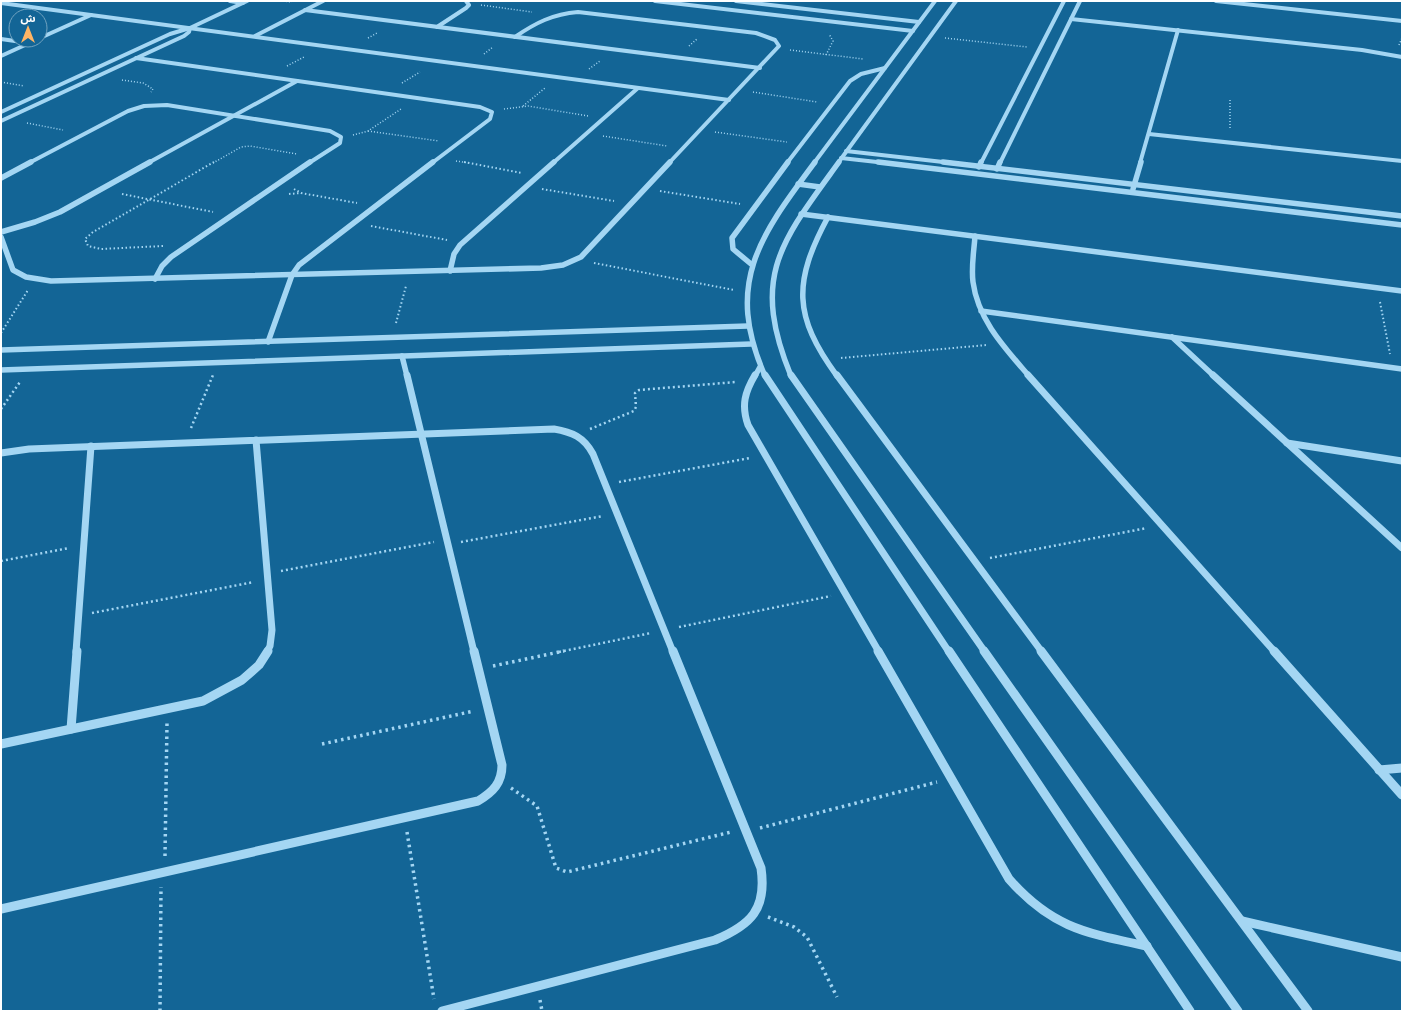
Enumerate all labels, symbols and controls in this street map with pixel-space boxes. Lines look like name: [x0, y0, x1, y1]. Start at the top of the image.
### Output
north arrow: [8, 8, 48, 48]
text: ش: [20, 12, 36, 25]

